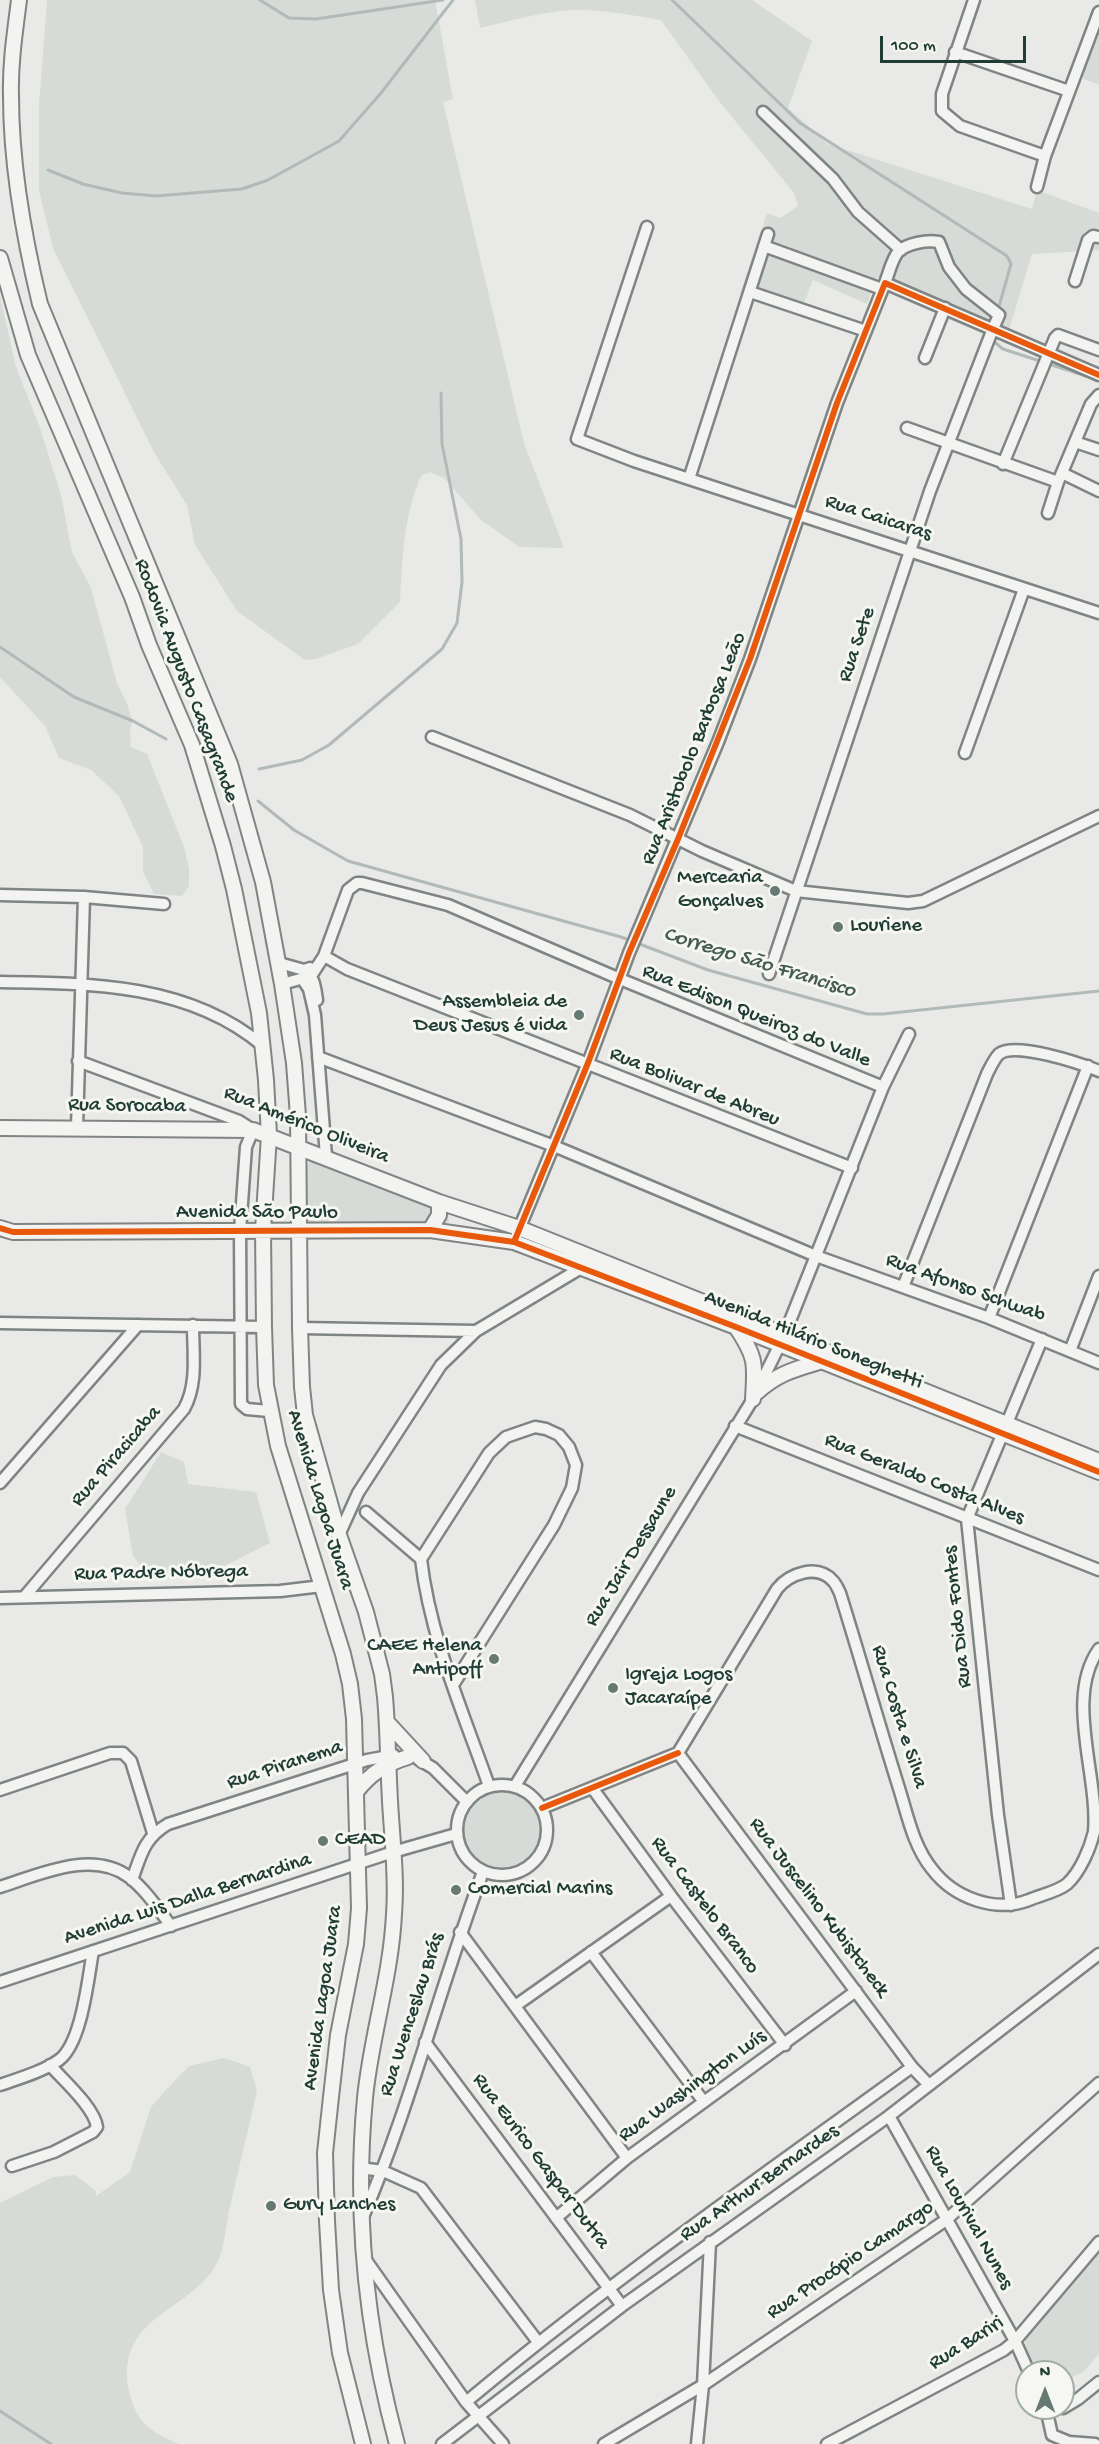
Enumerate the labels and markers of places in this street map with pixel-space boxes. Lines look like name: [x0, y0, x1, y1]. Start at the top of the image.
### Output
place label: Mercearia Gonçalves: [677, 866, 763, 916]
marker: Mercearia Gonçalves: [768, 884, 782, 898]
place label: Louriene: [850, 914, 922, 940]
marker: Louriene: [831, 920, 845, 934]
place label: Assembleia de Deus Jesus é vida: [414, 990, 567, 1040]
marker: Assembleia de Deus Jesus é vida: [572, 1008, 586, 1022]
place label: CAEE Helena Antipoff: [367, 1634, 482, 1684]
marker: CAEE Helena Antipoff: [487, 1652, 501, 1666]
place label: Igreja Logos Jacaraípe: [625, 1663, 732, 1713]
marker: Igreja Logos Jacaraípe: [606, 1681, 620, 1695]
place label: CEAD: [335, 1828, 386, 1854]
marker: CEAD: [316, 1834, 330, 1848]
place label: Comercial Marins: [468, 1877, 612, 1903]
marker: Comercial Marins: [449, 1883, 463, 1897]
place label: Gury Lanches: [283, 2193, 395, 2219]
marker: Gury Lanches: [264, 2199, 278, 2213]

